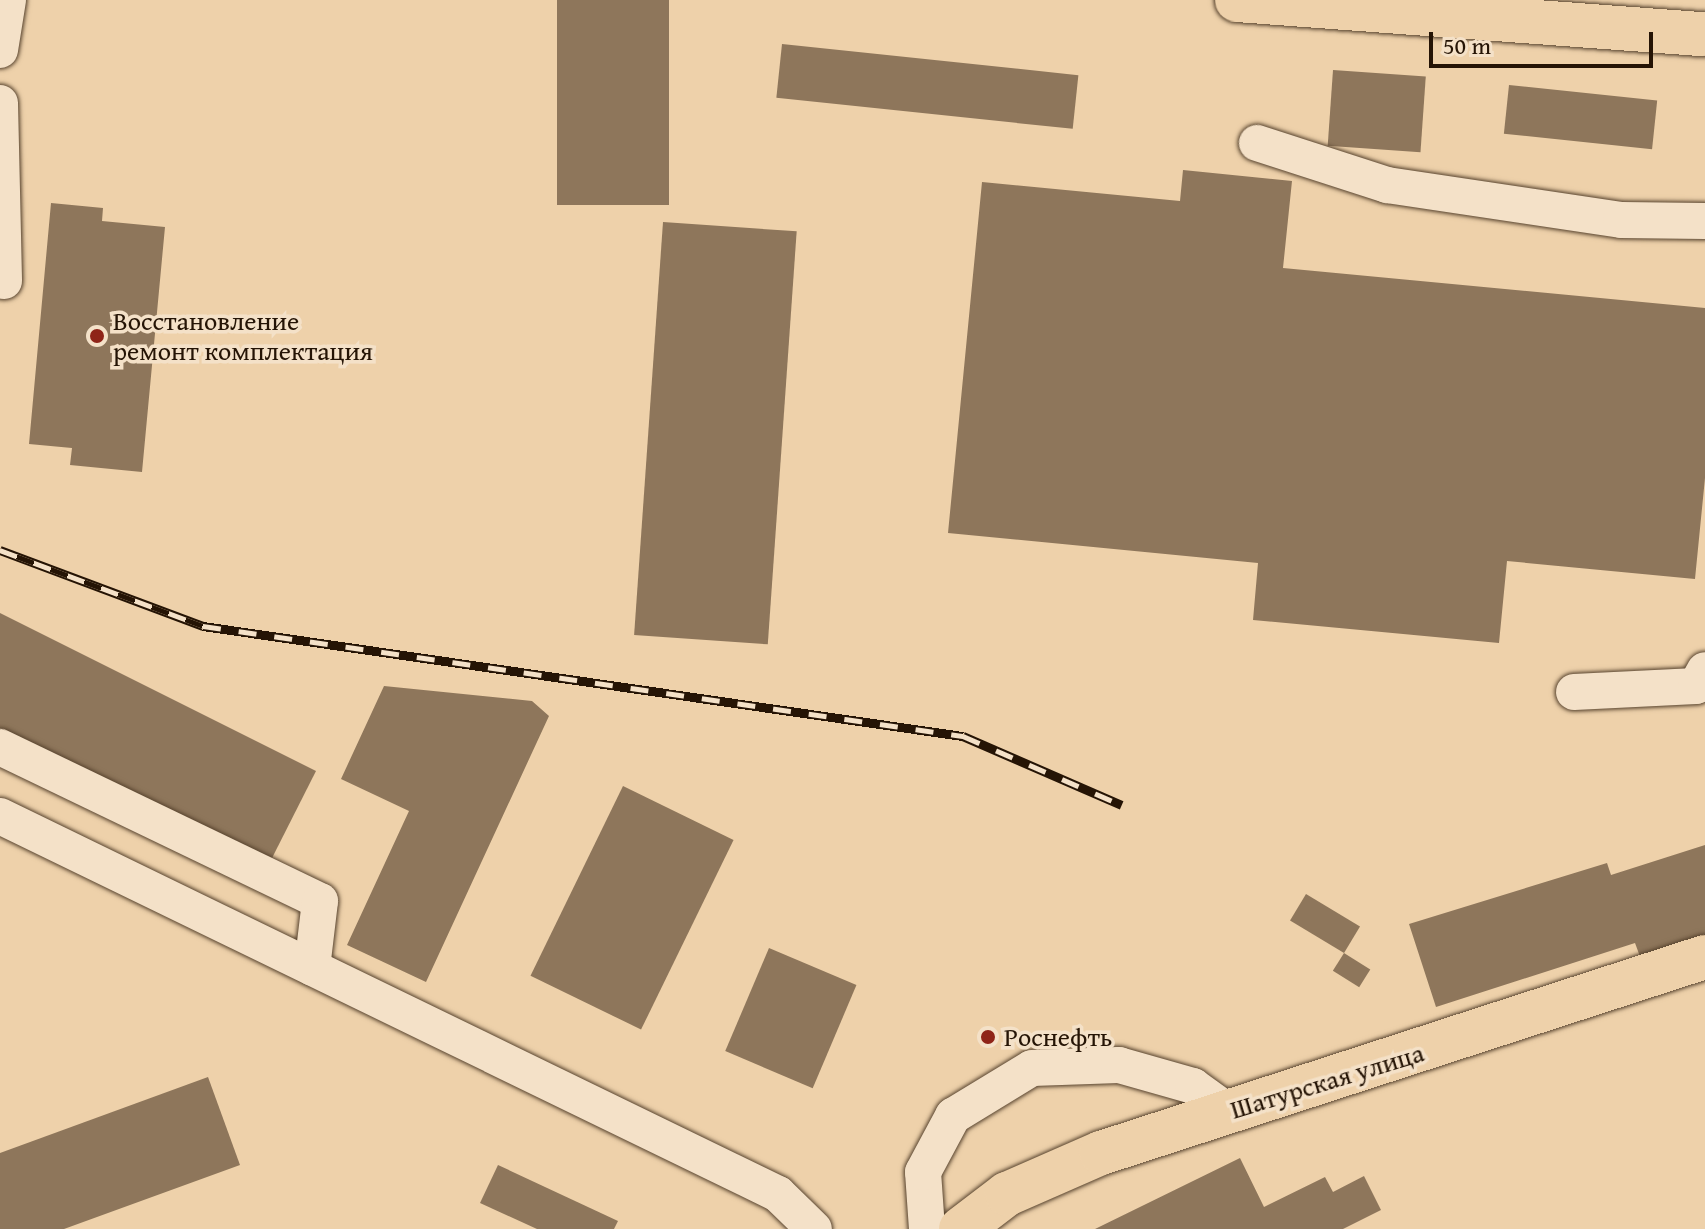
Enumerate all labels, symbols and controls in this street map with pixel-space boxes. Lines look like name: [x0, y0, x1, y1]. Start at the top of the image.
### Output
scale bar: [1433, 16, 1657, 66]
text: 50 m: [1443, 28, 1491, 63]
place label: Восстановление ремонт комплектация: [113, 305, 373, 366]
marker: Восстановление ремонт комплектация: [88, 327, 106, 345]
place label: Роснефть: [1004, 1021, 1112, 1053]
marker: Роснефть: [979, 1028, 997, 1046]
street label: Шатурская улица: [1227, 1037, 1427, 1125]

